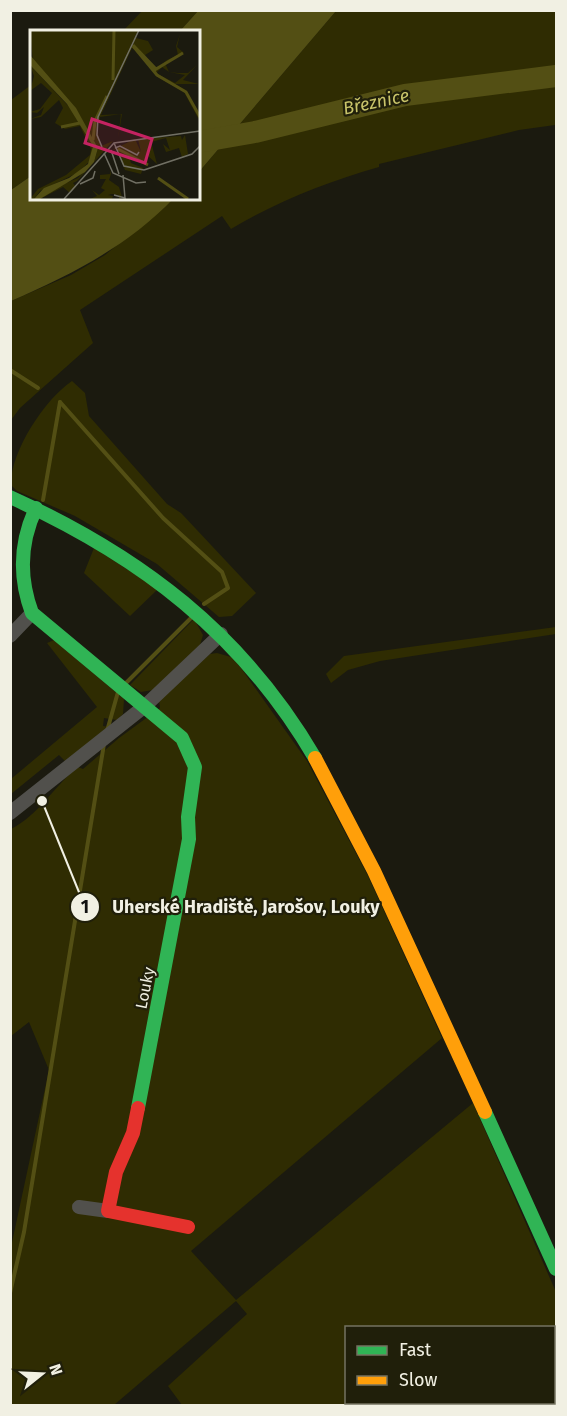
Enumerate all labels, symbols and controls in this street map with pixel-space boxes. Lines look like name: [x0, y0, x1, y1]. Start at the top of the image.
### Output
inset map: [30, 30, 200, 200]
water label: Březnice: [341, 84, 411, 120]
callout: Uherské Hradiště, Jarošov, Louky: [70, 889, 392, 925]
text: 1: [81, 896, 89, 918]
text: Uherské Hradiště, Jarošov, Louky: [112, 896, 380, 918]
street label: Louky: [132, 965, 158, 1011]
legend: [345, 1326, 555, 1404]
text: Fast: [399, 1339, 432, 1361]
north arrow: [12, 1344, 72, 1404]
text: N: [45, 1362, 66, 1377]
text: Slow: [399, 1369, 438, 1391]

